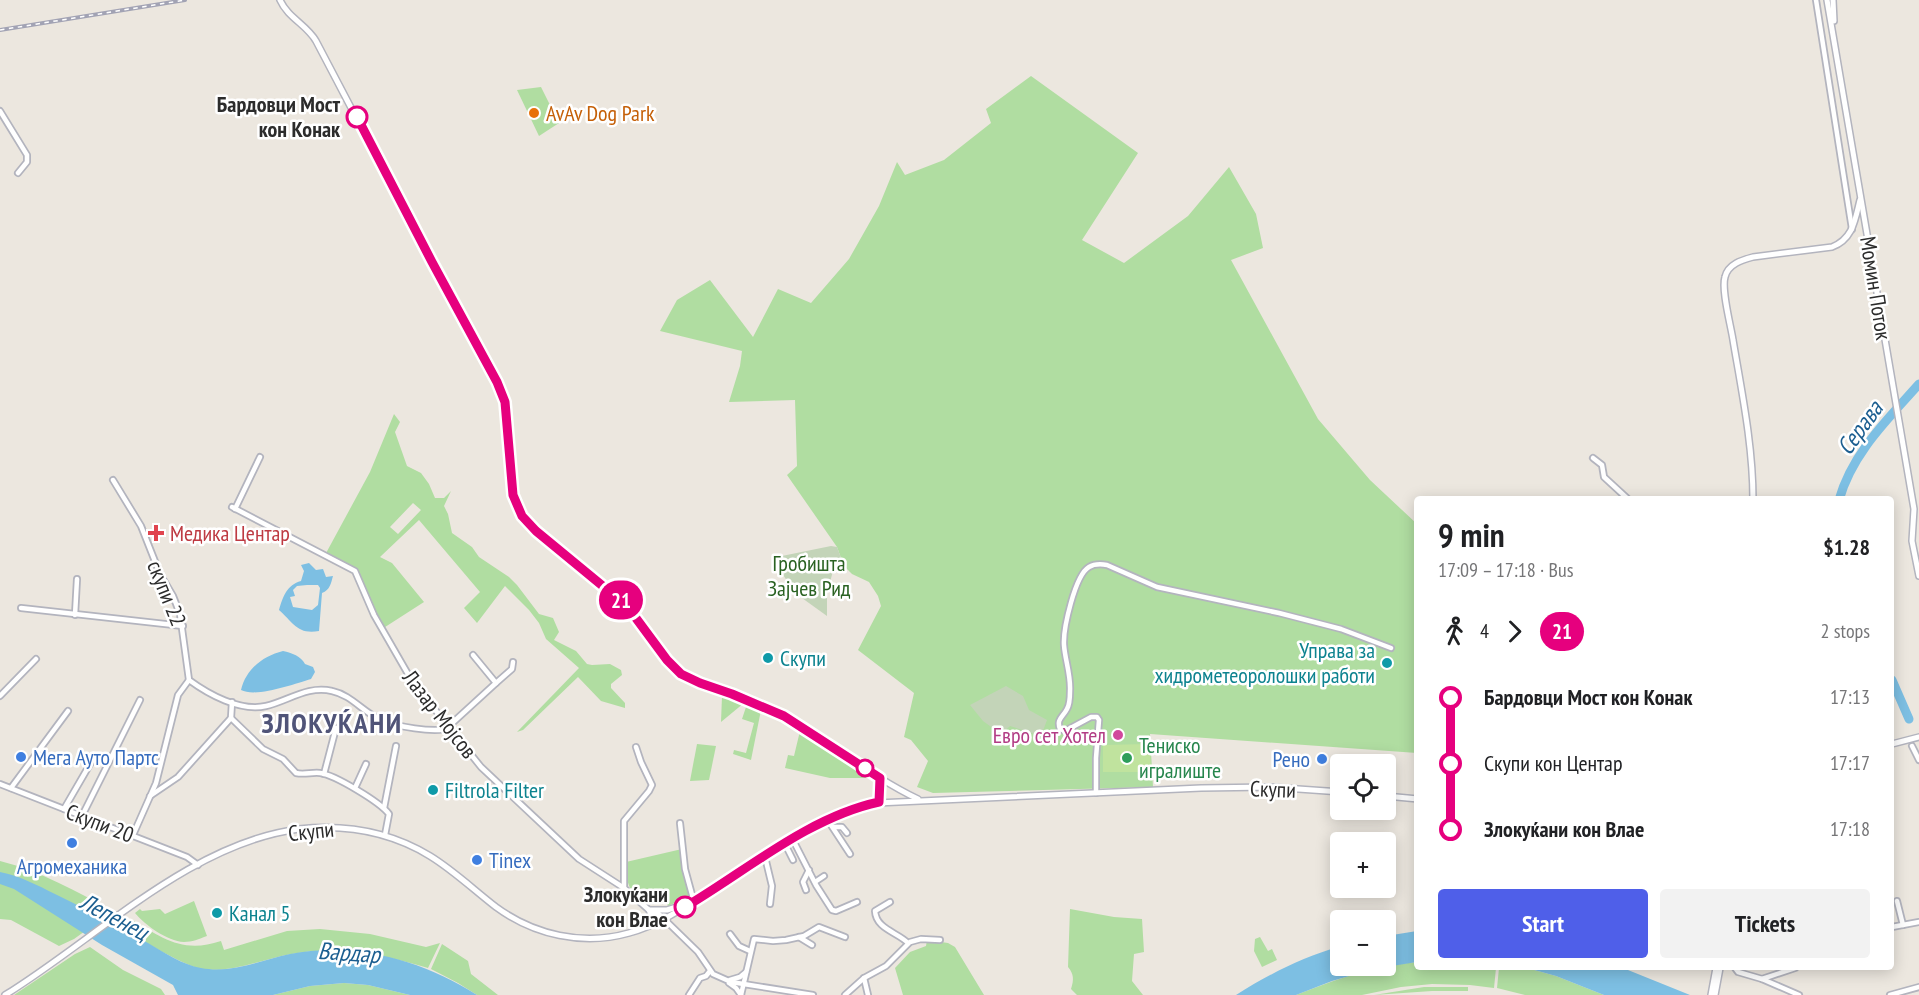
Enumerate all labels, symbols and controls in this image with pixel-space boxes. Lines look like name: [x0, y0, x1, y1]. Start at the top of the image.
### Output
place label: Бардовци Мост кон Конак: [217, 90, 341, 143]
place label: AvAv Dog Park: [546, 99, 655, 127]
marker: Бардовци Мост кон Конак: [346, 106, 368, 128]
marker: AvAv Dog Park: [527, 106, 541, 120]
street label: Момин Поток: [1854, 234, 1898, 342]
water label: Серава: [1830, 393, 1890, 461]
text: 9 min: [1438, 513, 1505, 556]
place label: Медика Центар: [170, 519, 290, 547]
marker: Медика Центар: [147, 524, 165, 542]
text: $1.28: [1823, 533, 1870, 561]
park label: Гробишта Зајчев Рид: [767, 549, 851, 602]
street label: скупи 22: [141, 556, 193, 630]
text: 17:09 – 17:18 · Bus: [1438, 557, 1573, 583]
line badge: 21: [594, 580, 648, 620]
text: 21: [611, 587, 631, 614]
icon: walk: [1438, 615, 1471, 648]
icon: forward: [1498, 615, 1531, 648]
text: 4: [1480, 618, 1489, 644]
text: 21: [1552, 618, 1572, 645]
text: 2 stops: [1821, 618, 1870, 644]
place label: Управа за хидрометеоролошки работи: [1155, 636, 1375, 689]
place label: Скупи: [780, 644, 826, 672]
marker: Скупи: [761, 651, 775, 665]
marker: Управа за хидрометеоролошки работи: [1380, 656, 1394, 670]
street label: Лазар Мојсов: [396, 663, 483, 764]
text: Бардовци Мост кон Конак: [1484, 683, 1692, 711]
text: 17:13: [1830, 684, 1870, 710]
district label: ЗЛОКУЌАНИ: [262, 704, 402, 741]
place label: Евро сет Хотел: [993, 721, 1106, 749]
marker: Евро сет Хотел: [1111, 728, 1125, 742]
place label: Тениско игралиште: [1139, 731, 1221, 784]
place label: Мега Ауто Партс: [33, 743, 159, 771]
place label: Рено: [1273, 745, 1310, 773]
text: Скупи кон Центар: [1484, 749, 1623, 777]
marker: Мега Ауто Партс: [14, 750, 28, 764]
text: 17:17: [1830, 750, 1870, 776]
marker: Тениско игралиште: [1120, 751, 1134, 765]
marker: Рено: [1315, 752, 1329, 766]
map controls: [1330, 754, 1396, 976]
button: locate: [1330, 754, 1396, 820]
unlabelled marker: [856, 759, 874, 777]
street label: Скупи: [1250, 774, 1296, 804]
place label: Filtrola Filter: [445, 776, 544, 804]
marker: Filtrola Filter: [426, 783, 440, 797]
street label: Скупи 20: [62, 797, 138, 849]
street label: Скупи: [287, 815, 335, 847]
text: Злокуќани кон Влае: [1484, 815, 1644, 843]
text: 17:18: [1830, 816, 1870, 842]
button: +: [1330, 832, 1396, 898]
marker: Агромеханика: [65, 836, 79, 850]
place label: Tinex: [489, 846, 531, 874]
place label: Агромеханика: [17, 852, 127, 880]
marker: Tinex: [470, 853, 484, 867]
place label: Злокуќани кон Влае: [584, 880, 668, 933]
water label: Лепенец: [74, 885, 155, 948]
button: Start: [1438, 889, 1648, 958]
button: Tickets: [1660, 889, 1870, 958]
marker: Злокуќани кон Влае: [674, 896, 696, 918]
place label: Канал 5: [229, 899, 291, 927]
marker: Канал 5: [210, 906, 224, 920]
button: −: [1330, 910, 1396, 976]
water label: Вардар: [317, 935, 383, 970]

